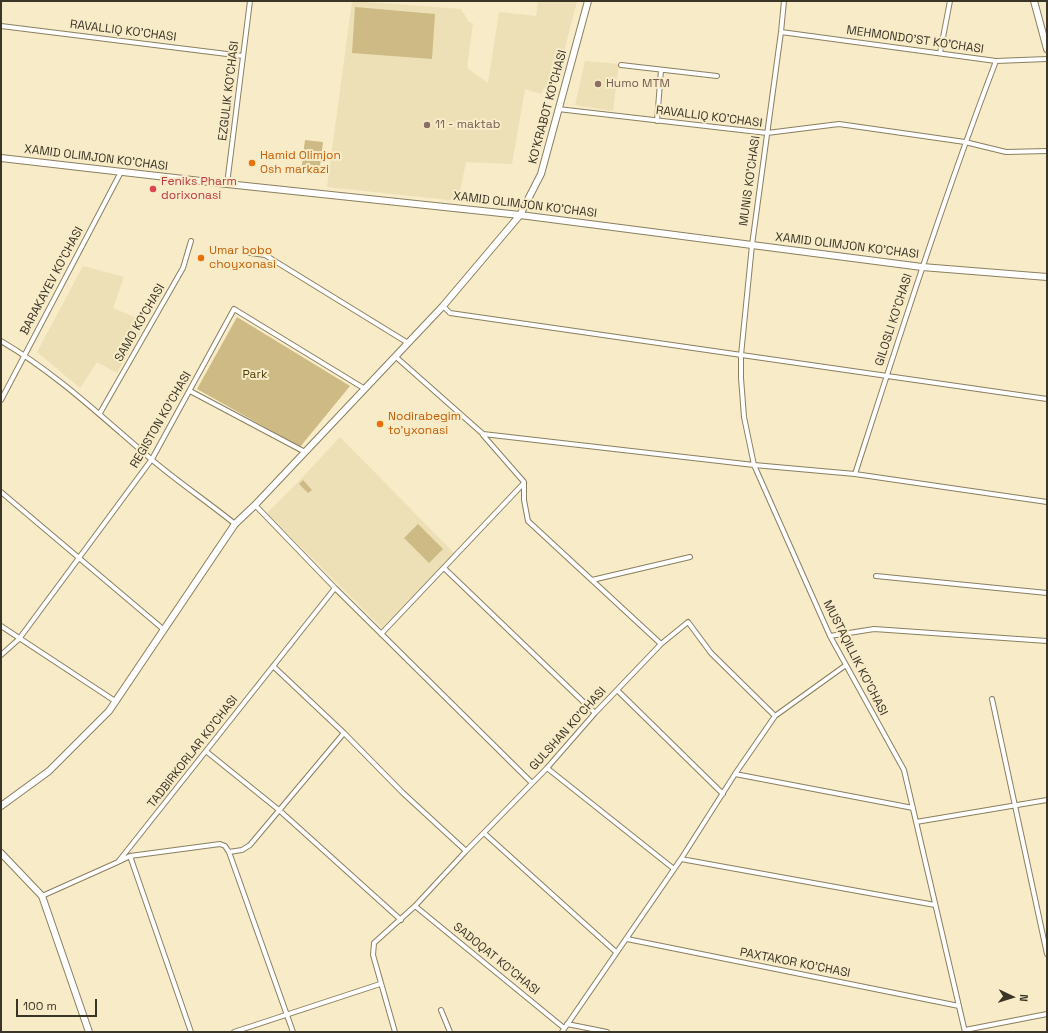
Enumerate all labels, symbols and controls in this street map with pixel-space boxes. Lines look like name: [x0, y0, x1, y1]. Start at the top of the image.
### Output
street label: RAVALLIQ KO'CHASI: [69, 17, 177, 45]
street label: MEHMONDO'ST KO'CHASI: [845, 23, 985, 57]
street label: EZGULIK KO'CHASI: [216, 40, 242, 142]
street label: KO'KRABOT KO'CHASI: [526, 49, 570, 165]
place label: Humo MTM: [606, 77, 670, 91]
marker: Humo MTM: [593, 79, 603, 89]
street label: RAVALLIQ KO'CHASI: [655, 103, 763, 131]
place label: 11 - maktab: [435, 118, 500, 132]
marker: 11 - maktab: [422, 120, 432, 130]
street label: MUNIS KO'CHASI: [737, 135, 763, 227]
street label: XAMID OLIMJON KO'CHASI: [23, 142, 169, 174]
place label: Hamid Olimjon Osh markazi: [260, 149, 341, 177]
marker: Hamid Olimjon Osh markazi: [247, 158, 257, 168]
place label: Feniks Pharm dorixonasi: [161, 175, 237, 203]
marker: Feniks Pharm dorixonasi: [148, 184, 158, 194]
street label: XAMID OLIMJON KO'CHASI: [452, 189, 598, 221]
street label: BARAKAYEV KO'CHASI: [17, 225, 87, 337]
street label: XAMID OLIMJON KO'CHASI: [774, 230, 920, 262]
place label: Umar bobo choyxonasi: [209, 244, 276, 272]
marker: Umar bobo choyxonasi: [196, 253, 206, 263]
street label: GILOSLI KO'CHASI: [872, 272, 916, 368]
street label: SAMO KO'CHASI: [112, 281, 168, 365]
park label: Park: [243, 368, 267, 382]
street label: REGISTON KO'CHASI: [127, 369, 195, 471]
place label: Nodirabegim to'yxonasi: [388, 410, 461, 438]
marker: Nodirabegim to'yxonasi: [375, 419, 385, 429]
street label: MUSTAQILLIK KO'CHASI: [820, 598, 890, 718]
street label: GULSHAN KO'CHASI: [527, 684, 609, 774]
street label: TADBIRKORLAR KO'CHASI: [145, 693, 241, 811]
street label: SADOQAT KO'CHASI: [450, 920, 542, 998]
street label: PAXTAKOR KO'CHASI: [739, 945, 851, 981]
north arrow: [992, 977, 1032, 1017]
scale bar: [18, 991, 99, 1017]
text: N: [1017, 994, 1031, 1002]
text: 100 m: [23, 998, 57, 1014]

